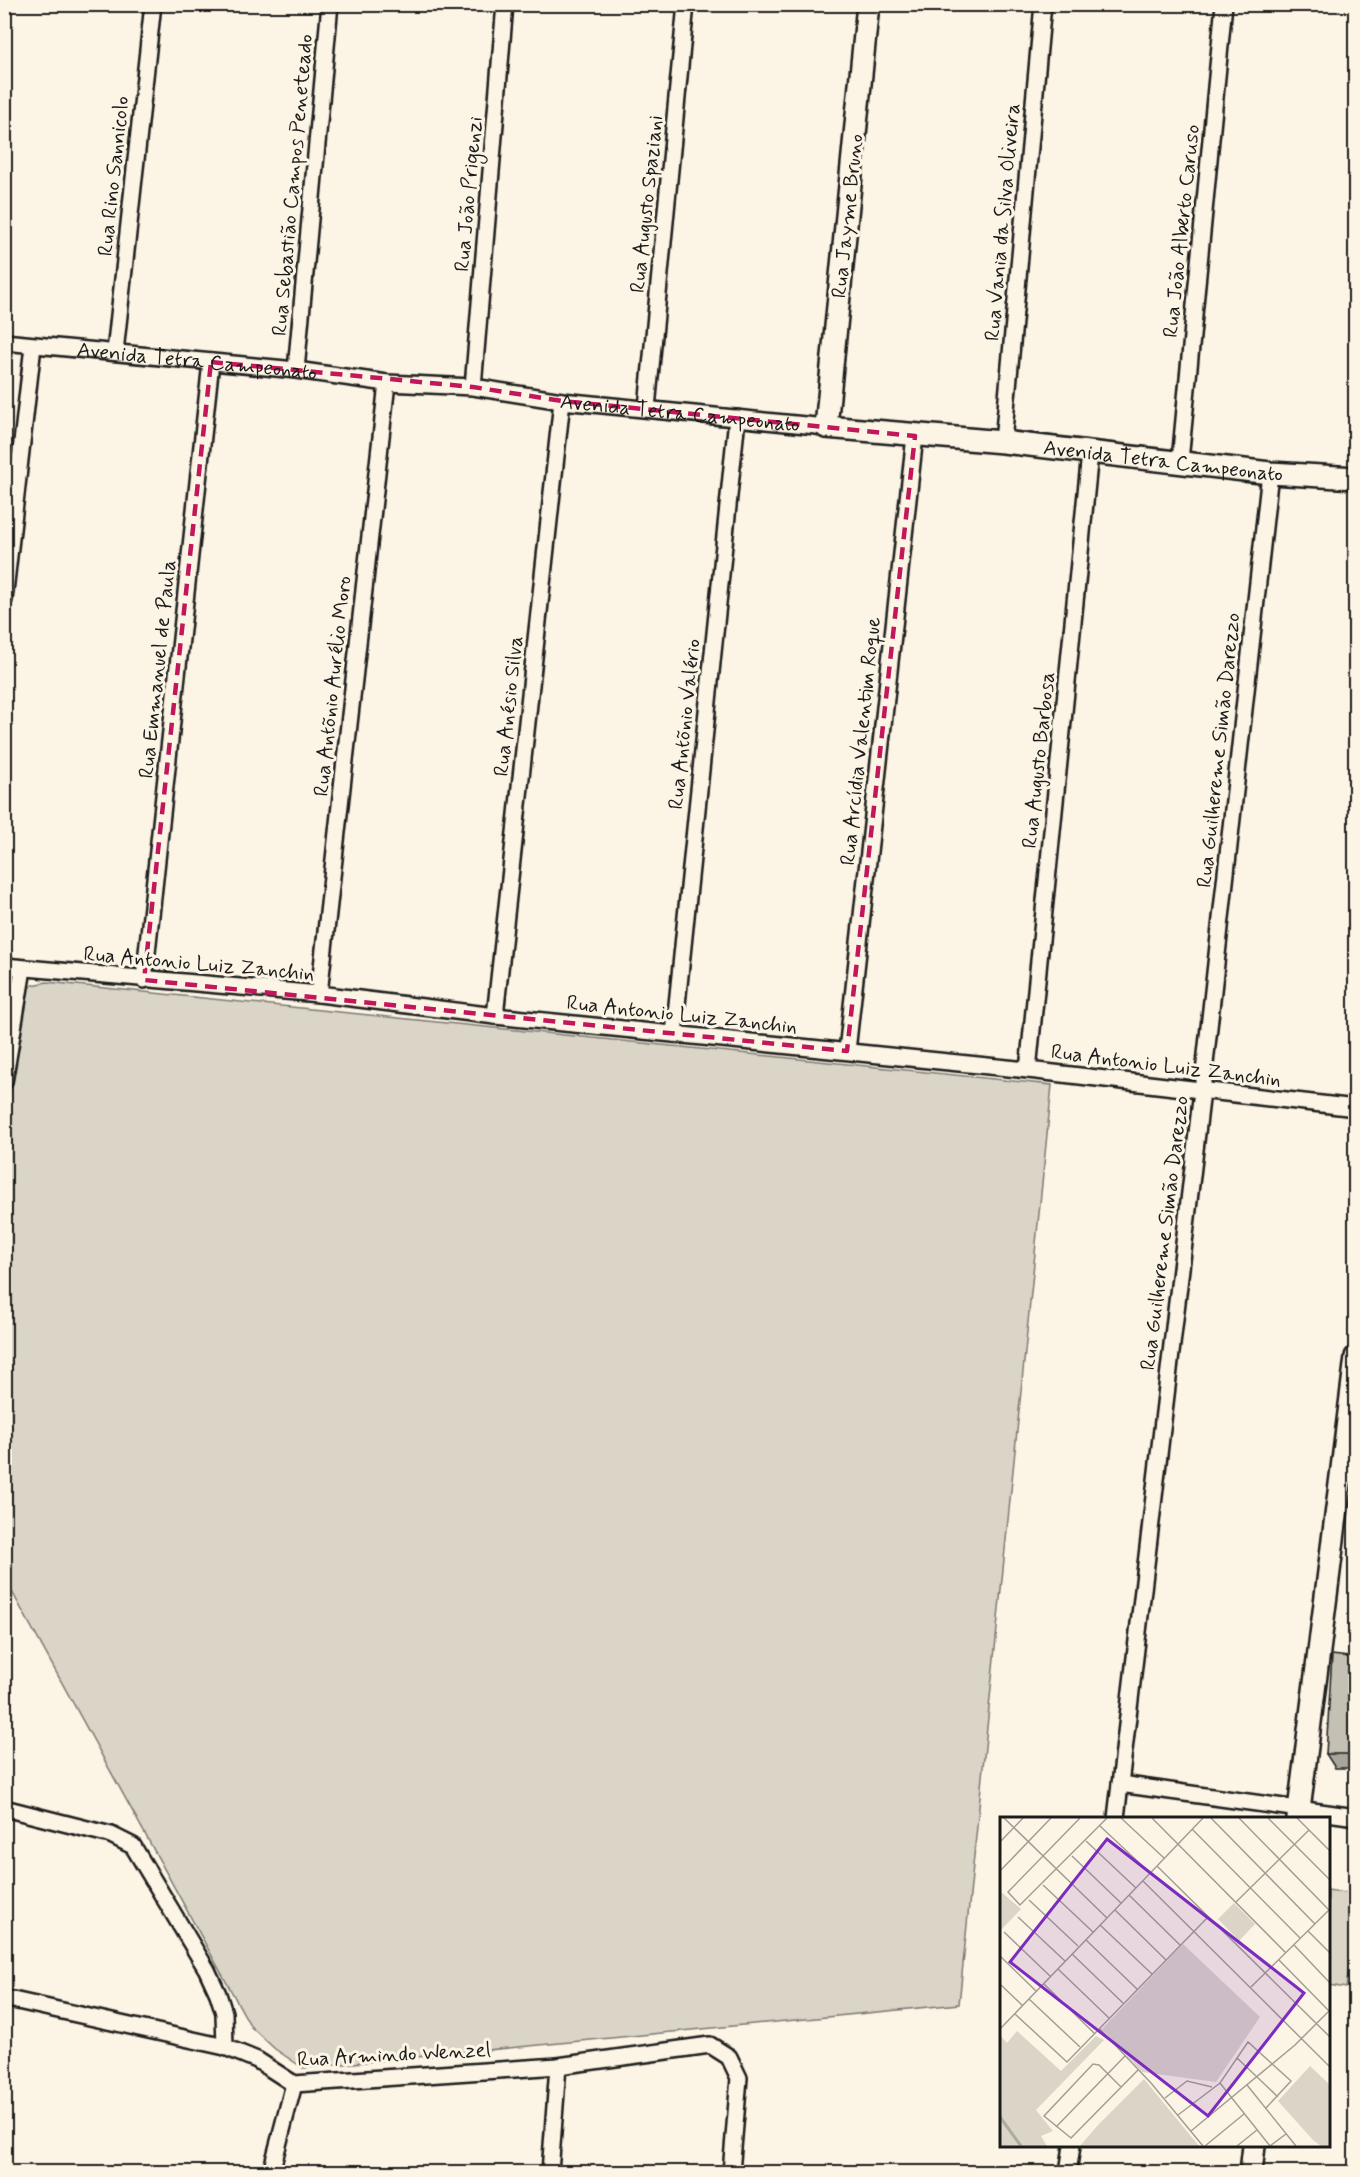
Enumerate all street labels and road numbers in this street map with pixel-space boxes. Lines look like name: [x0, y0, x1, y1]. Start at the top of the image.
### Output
street label: Rua Sebastião Campos Peneteado: [266, 33, 320, 337]
street label: Rua Rino Sannicolo: [92, 95, 136, 257]
street label: Rua Vania da Silva Oliveira: [979, 102, 1027, 342]
street label: Rua Augusto Spaziani: [624, 114, 670, 294]
street label: Rua João Prigenzi: [448, 115, 491, 273]
street label: Rua João Alberto Caruso: [1157, 123, 1207, 339]
street label: Rua Jayme Bruno: [825, 133, 871, 300]
street label: Avenida Tetra Campeonato: [76, 336, 319, 388]
street label: Avenida Tetra Campeonato: [559, 388, 801, 439]
street label: Avenida Tetra Campeonato: [1042, 434, 1284, 489]
street label: Rua Emmanuel de Paula: [133, 558, 183, 780]
street label: Rua Antõnio Aurélio Moro: [307, 574, 358, 798]
street label: Rua Guilhereme Simão Darezzo: [1191, 611, 1247, 889]
street label: Rua Arcídia Valentim Roque: [834, 615, 888, 867]
street label: Rua Anésio Silva: [488, 634, 530, 778]
street label: Rua Antõnio Valério: [662, 637, 708, 811]
street label: Rua Augusto Barbosa: [1016, 670, 1062, 850]
street label: Rua Antonio Luiz Zanchin: [82, 940, 316, 988]
street label: Rua Antonio Luiz Zanchin: [565, 989, 799, 1041]
street label: Rua Antonio Luiz Zanchin: [1049, 1038, 1283, 1094]
street label: Rua Guilhereme Simão Darezzo: [1134, 1094, 1196, 1372]
street label: Rua Armindo Wenzel: [296, 2036, 492, 2074]

